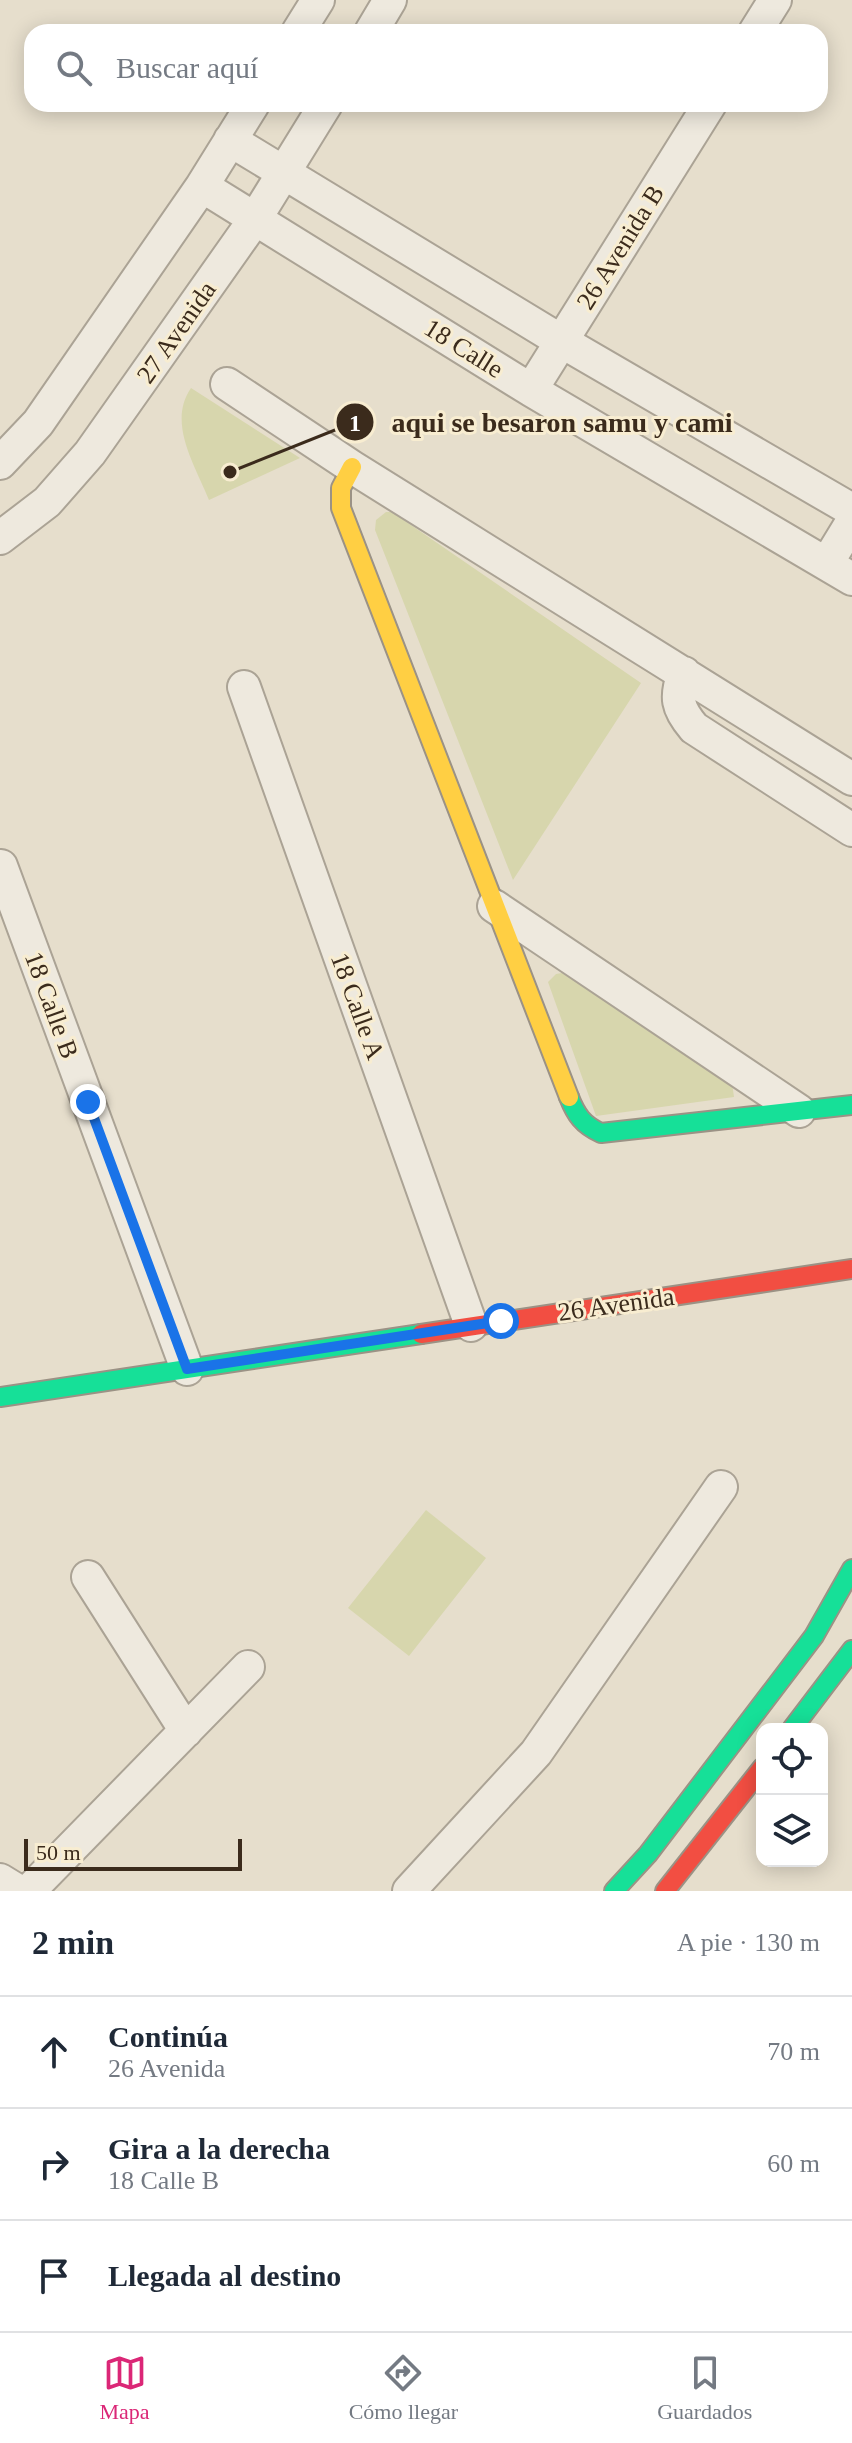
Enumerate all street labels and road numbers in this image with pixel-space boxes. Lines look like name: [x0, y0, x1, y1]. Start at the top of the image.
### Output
street label: 26 Avenida B: [571, 180, 670, 315]
street label: 27 Avenida: [131, 276, 222, 389]
street label: 18 Calle: [419, 313, 508, 384]
street label: 18 Calle B: [19, 948, 84, 1062]
street label: 18 Calle A: [325, 949, 390, 1064]
street label: 26 Avenida: [556, 1282, 677, 1327]

